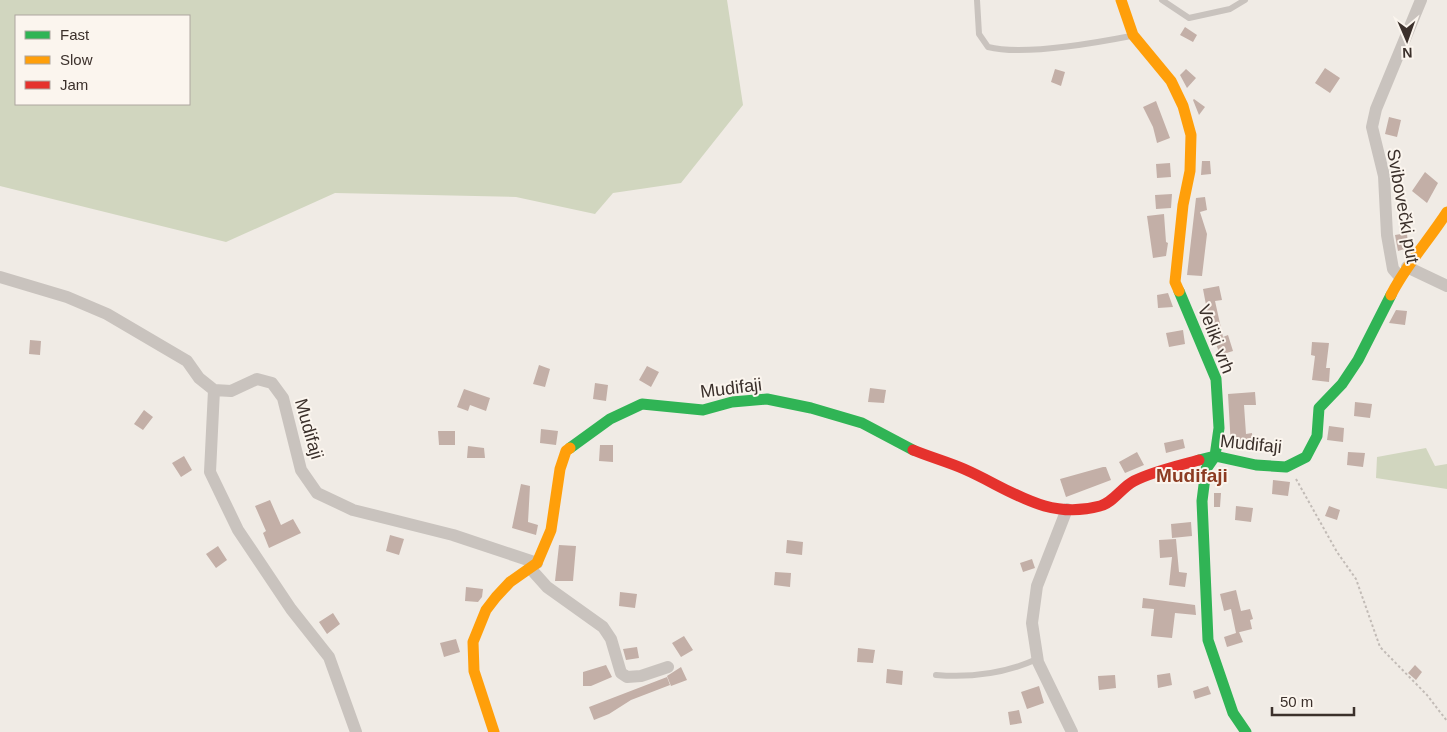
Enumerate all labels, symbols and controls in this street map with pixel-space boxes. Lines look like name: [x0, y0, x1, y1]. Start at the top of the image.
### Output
legend: [15, 15, 190, 105]
north arrow: [1382, 15, 1432, 65]
text: Fast: [60, 26, 90, 43]
text: N: [1402, 45, 1413, 61]
text: Slow: [60, 51, 93, 68]
text: Jam: [60, 76, 88, 93]
street label: Svibovečki put: [1383, 147, 1423, 265]
street label: Veliki vrh: [1194, 302, 1238, 376]
street label: Mudifaji: [699, 374, 763, 402]
street label: Mudifaji: [291, 396, 327, 462]
street label: Mudifaji: [1219, 431, 1283, 457]
district label: Mudifaji: [1156, 465, 1228, 486]
scale bar: [1272, 684, 1354, 716]
text: 50 m: [1280, 693, 1313, 710]

